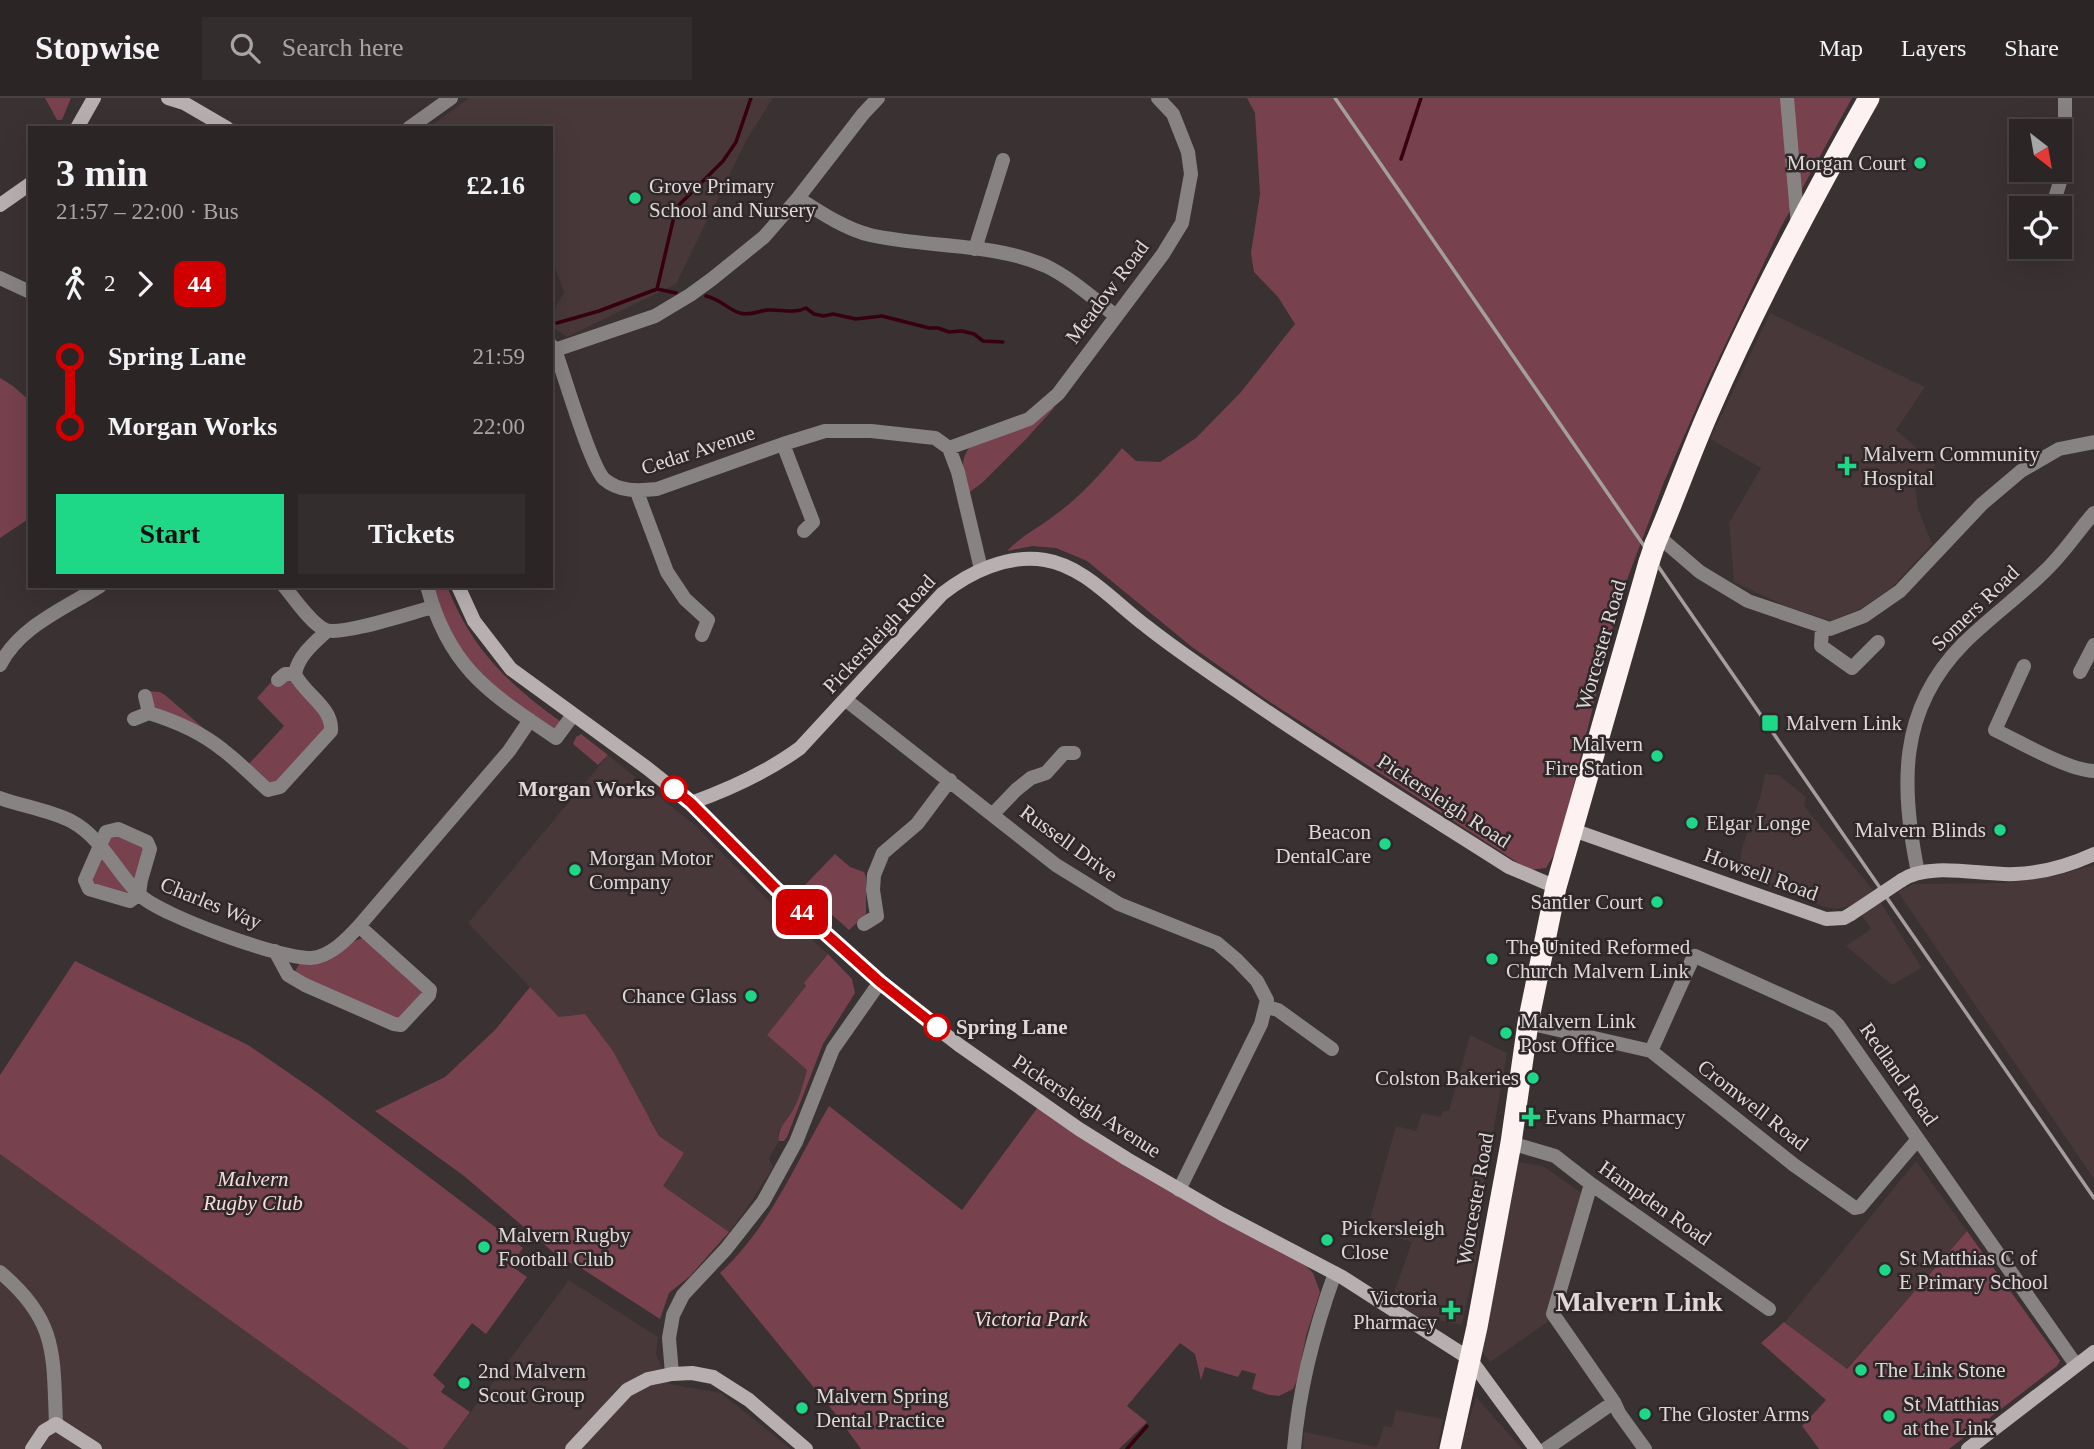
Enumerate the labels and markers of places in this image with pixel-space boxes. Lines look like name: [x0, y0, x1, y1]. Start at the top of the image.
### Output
place label: Morgan Court: [1787, 151, 1906, 175]
marker: Morgan Court: [1912, 155, 1928, 171]
place label: Grove Primary School and Nursery: [649, 174, 816, 222]
marker: Grove Primary School and Nursery: [627, 190, 643, 206]
place label: Malvern Community Hospital: [1863, 442, 2040, 490]
marker: Malvern Community Hospital: [1837, 456, 1857, 476]
place label: Malvern Link: [1786, 711, 1903, 735]
marker: Malvern Link: [1760, 713, 1780, 733]
place label: Malvern Fire Station: [1544, 732, 1643, 780]
marker: Malvern Fire Station: [1649, 748, 1665, 764]
marker: Morgan Works: [661, 776, 687, 802]
place label: Morgan Works: [518, 777, 655, 801]
place label: Elgar Longe: [1706, 811, 1810, 835]
marker: Elgar Longe: [1684, 815, 1700, 831]
place label: Malvern Blinds: [1855, 818, 1986, 842]
place label: Beacon DentalCare: [1275, 820, 1371, 868]
marker: Malvern Blinds: [1992, 822, 2008, 838]
marker: Beacon DentalCare: [1377, 836, 1393, 852]
place label: Morgan Motor Company: [589, 846, 713, 894]
marker: Morgan Motor Company: [567, 862, 583, 878]
place label: Santler Court: [1530, 890, 1643, 914]
marker: Santler Court: [1649, 894, 1665, 910]
place label: The United Reformed Church Malvern Link: [1506, 935, 1691, 983]
marker: The United Reformed Church Malvern Link: [1484, 951, 1500, 967]
place label: Chance Glass: [622, 984, 737, 1008]
marker: Chance Glass: [743, 988, 759, 1004]
place label: Malvern Link Post Office: [1520, 1009, 1637, 1057]
marker: Spring Lane: [924, 1014, 950, 1040]
place label: Spring Lane: [956, 1015, 1067, 1039]
marker: Malvern Link Post Office: [1498, 1025, 1514, 1041]
place label: Colston Bakeries: [1375, 1066, 1519, 1090]
marker: Colston Bakeries: [1525, 1070, 1541, 1086]
place label: Evans Pharmacy: [1545, 1105, 1686, 1129]
marker: Evans Pharmacy: [1523, 1109, 1539, 1125]
place label: Pickersleigh Close: [1341, 1216, 1445, 1264]
place label: Malvern Rugby Football Club: [498, 1223, 631, 1271]
marker: Pickersleigh Close: [1319, 1232, 1335, 1248]
marker: Malvern Rugby Football Club: [476, 1239, 492, 1255]
place label: St Matthias C of E Primary School: [1899, 1246, 2048, 1294]
marker: St Matthias C of E Primary School: [1877, 1262, 1893, 1278]
place label: Victoria Pharmacy: [1353, 1286, 1438, 1334]
marker: Victoria Pharmacy: [1443, 1302, 1459, 1318]
place label: The Link Stone: [1875, 1358, 2006, 1382]
place label: 2nd Malvern Scout Group: [478, 1359, 586, 1407]
marker: The Link Stone: [1853, 1362, 1869, 1378]
marker: 2nd Malvern Scout Group: [456, 1375, 472, 1391]
place label: Malvern Spring Dental Practice: [816, 1384, 949, 1432]
place label: St Matthias at the Link: [1903, 1392, 1999, 1440]
marker: Malvern Spring Dental Practice: [794, 1400, 810, 1416]
place label: The Gloster Arms: [1659, 1402, 1809, 1426]
marker: The Gloster Arms: [1637, 1406, 1653, 1422]
marker: St Matthias at the Link: [1881, 1408, 1897, 1424]

